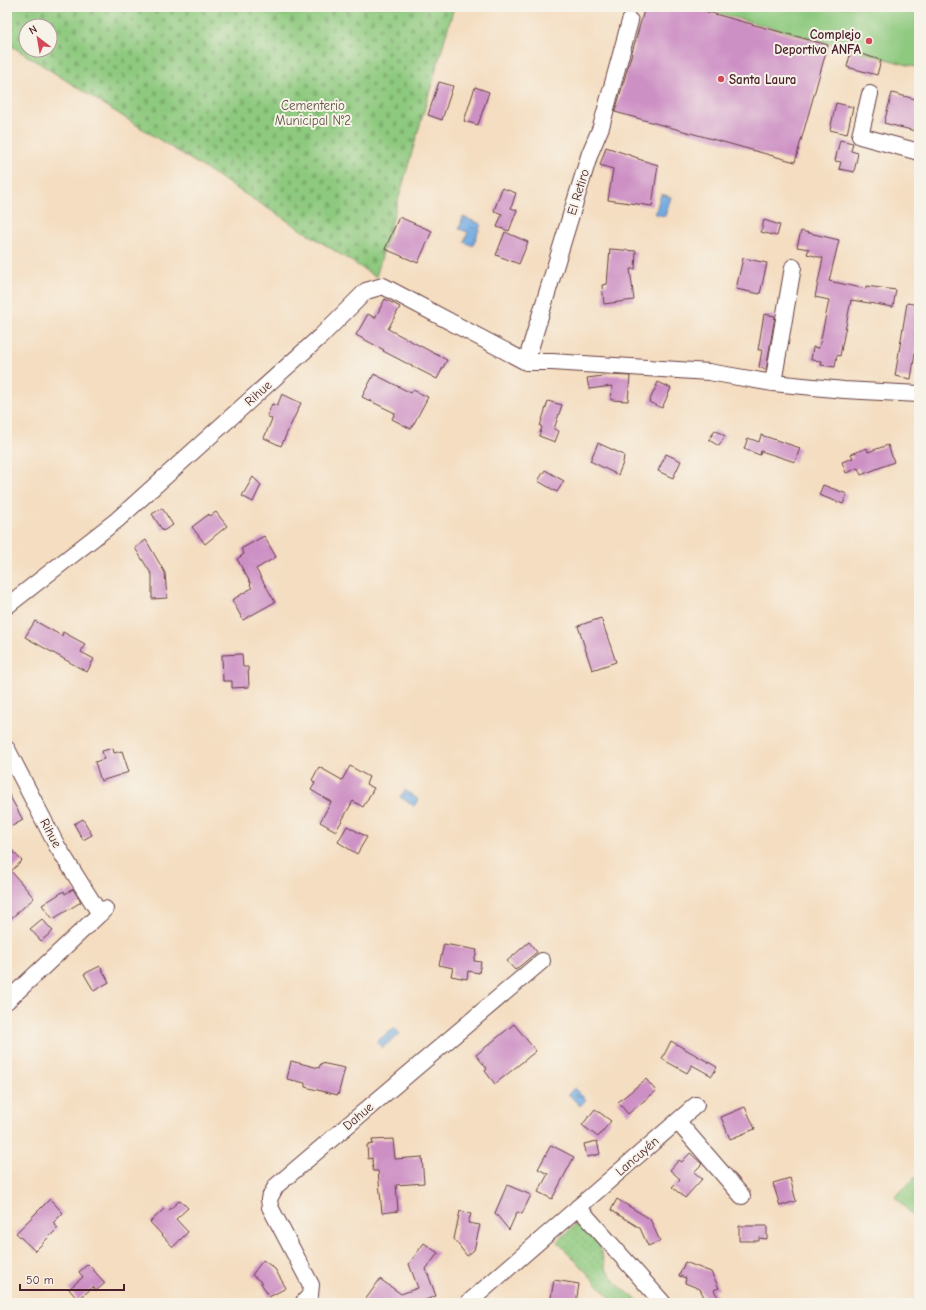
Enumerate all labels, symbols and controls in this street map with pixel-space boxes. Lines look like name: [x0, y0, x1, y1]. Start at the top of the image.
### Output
north arrow: [18, 18, 58, 58]
text: N: [27, 22, 40, 37]
place label: Complejo Deportivo ANFA: [774, 27, 862, 57]
marker: Complejo Deportivo ANFA: [864, 36, 874, 46]
place label: Santa Laura: [729, 72, 796, 87]
marker: Santa Laura: [716, 74, 726, 84]
park label: Cementerio Municipal N°2: [275, 98, 351, 128]
street label: El Retiro: [564, 167, 592, 217]
street label: Rihue: [242, 377, 275, 409]
street label: Rihue: [37, 816, 65, 851]
street label: Dahue: [340, 1099, 377, 1133]
street label: Lancuyén: [612, 1133, 662, 1179]
scale bar: [20, 1266, 124, 1292]
text: 50 m: [26, 1273, 54, 1287]

